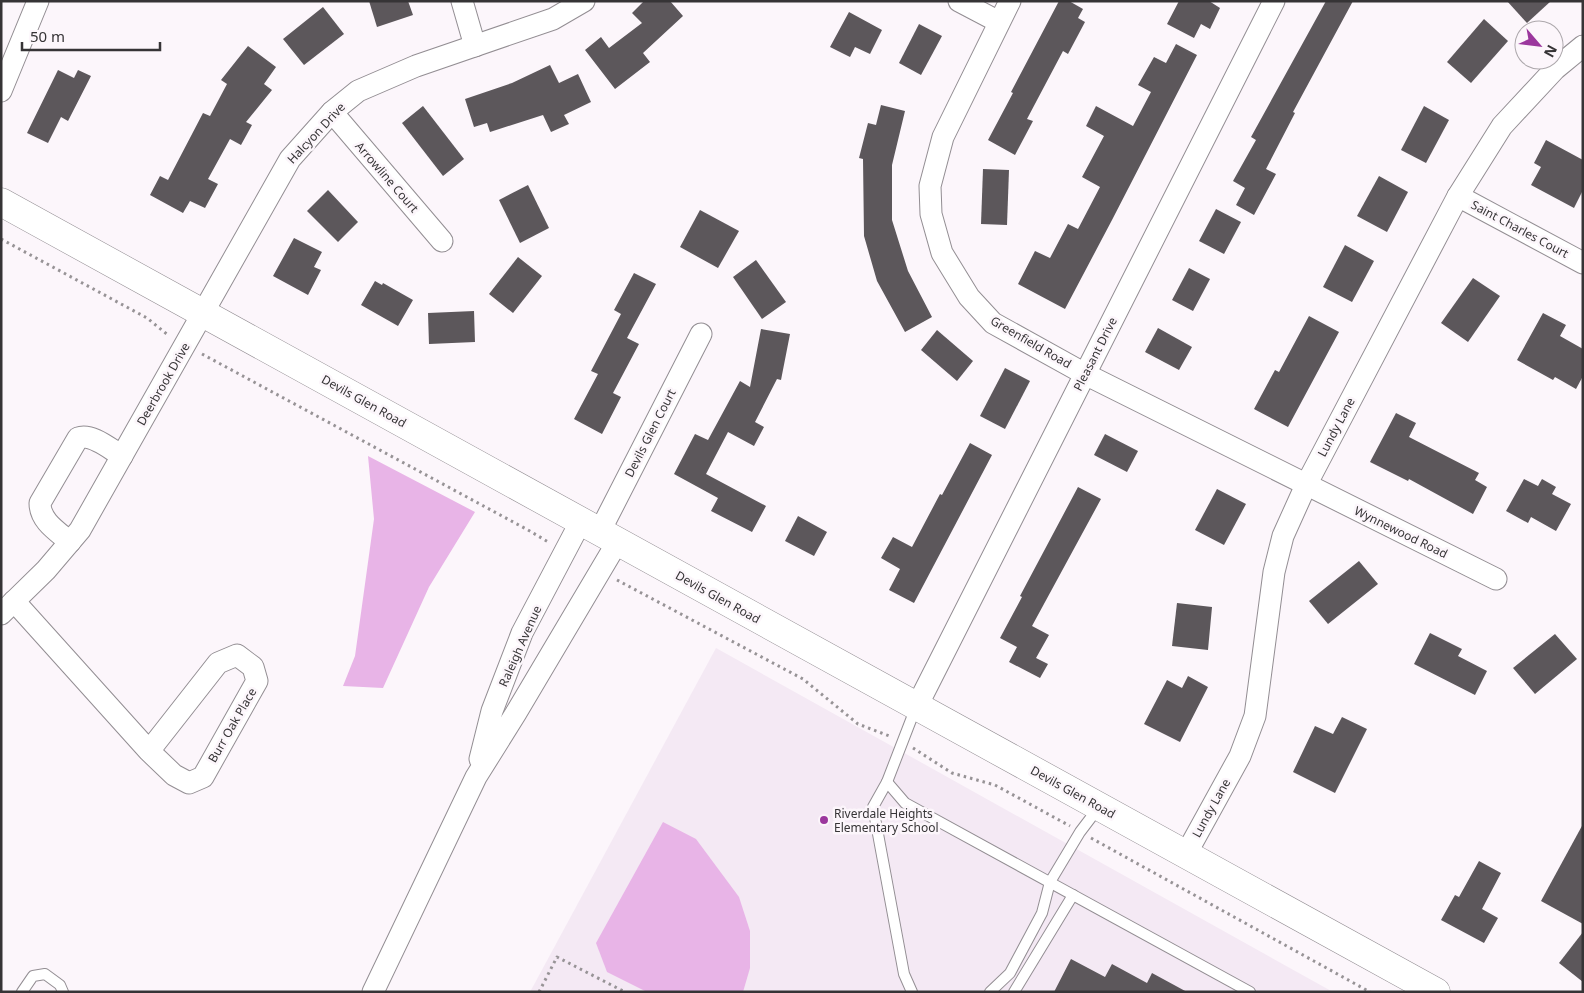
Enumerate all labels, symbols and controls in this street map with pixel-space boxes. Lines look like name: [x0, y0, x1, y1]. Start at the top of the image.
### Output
scale bar: [22, 20, 160, 52]
north arrow: [1514, 20, 1564, 70]
text: 50 m: [30, 26, 65, 46]
text: N: [1540, 42, 1562, 61]
street label: Halcyon Drive: [283, 98, 349, 167]
street label: Arrowline Court: [351, 138, 423, 217]
street label: Saint Charles Court: [1468, 196, 1572, 262]
street label: Greenfield Road: [987, 312, 1075, 372]
street label: Pleasant Drive: [1069, 314, 1121, 394]
street label: Deerbrook Drive: [132, 339, 194, 429]
street label: Devils Glen Road: [319, 371, 409, 431]
street label: Devils Glen Court: [620, 385, 680, 480]
street label: Lundy Lane: [1313, 394, 1359, 460]
street label: Wynnewood Road: [1351, 502, 1451, 562]
street label: Devils Glen Road: [673, 567, 763, 627]
street label: Raleigh Avenue: [494, 603, 546, 689]
street label: Burr Oak Place: [204, 684, 260, 765]
street label: Devils Glen Road: [1028, 762, 1118, 822]
street label: Lundy Lane: [1188, 775, 1234, 841]
place label: Riverdale Heights Elementary School: [834, 805, 939, 836]
marker: Riverdale Heights Elementary School: [818, 814, 830, 826]

